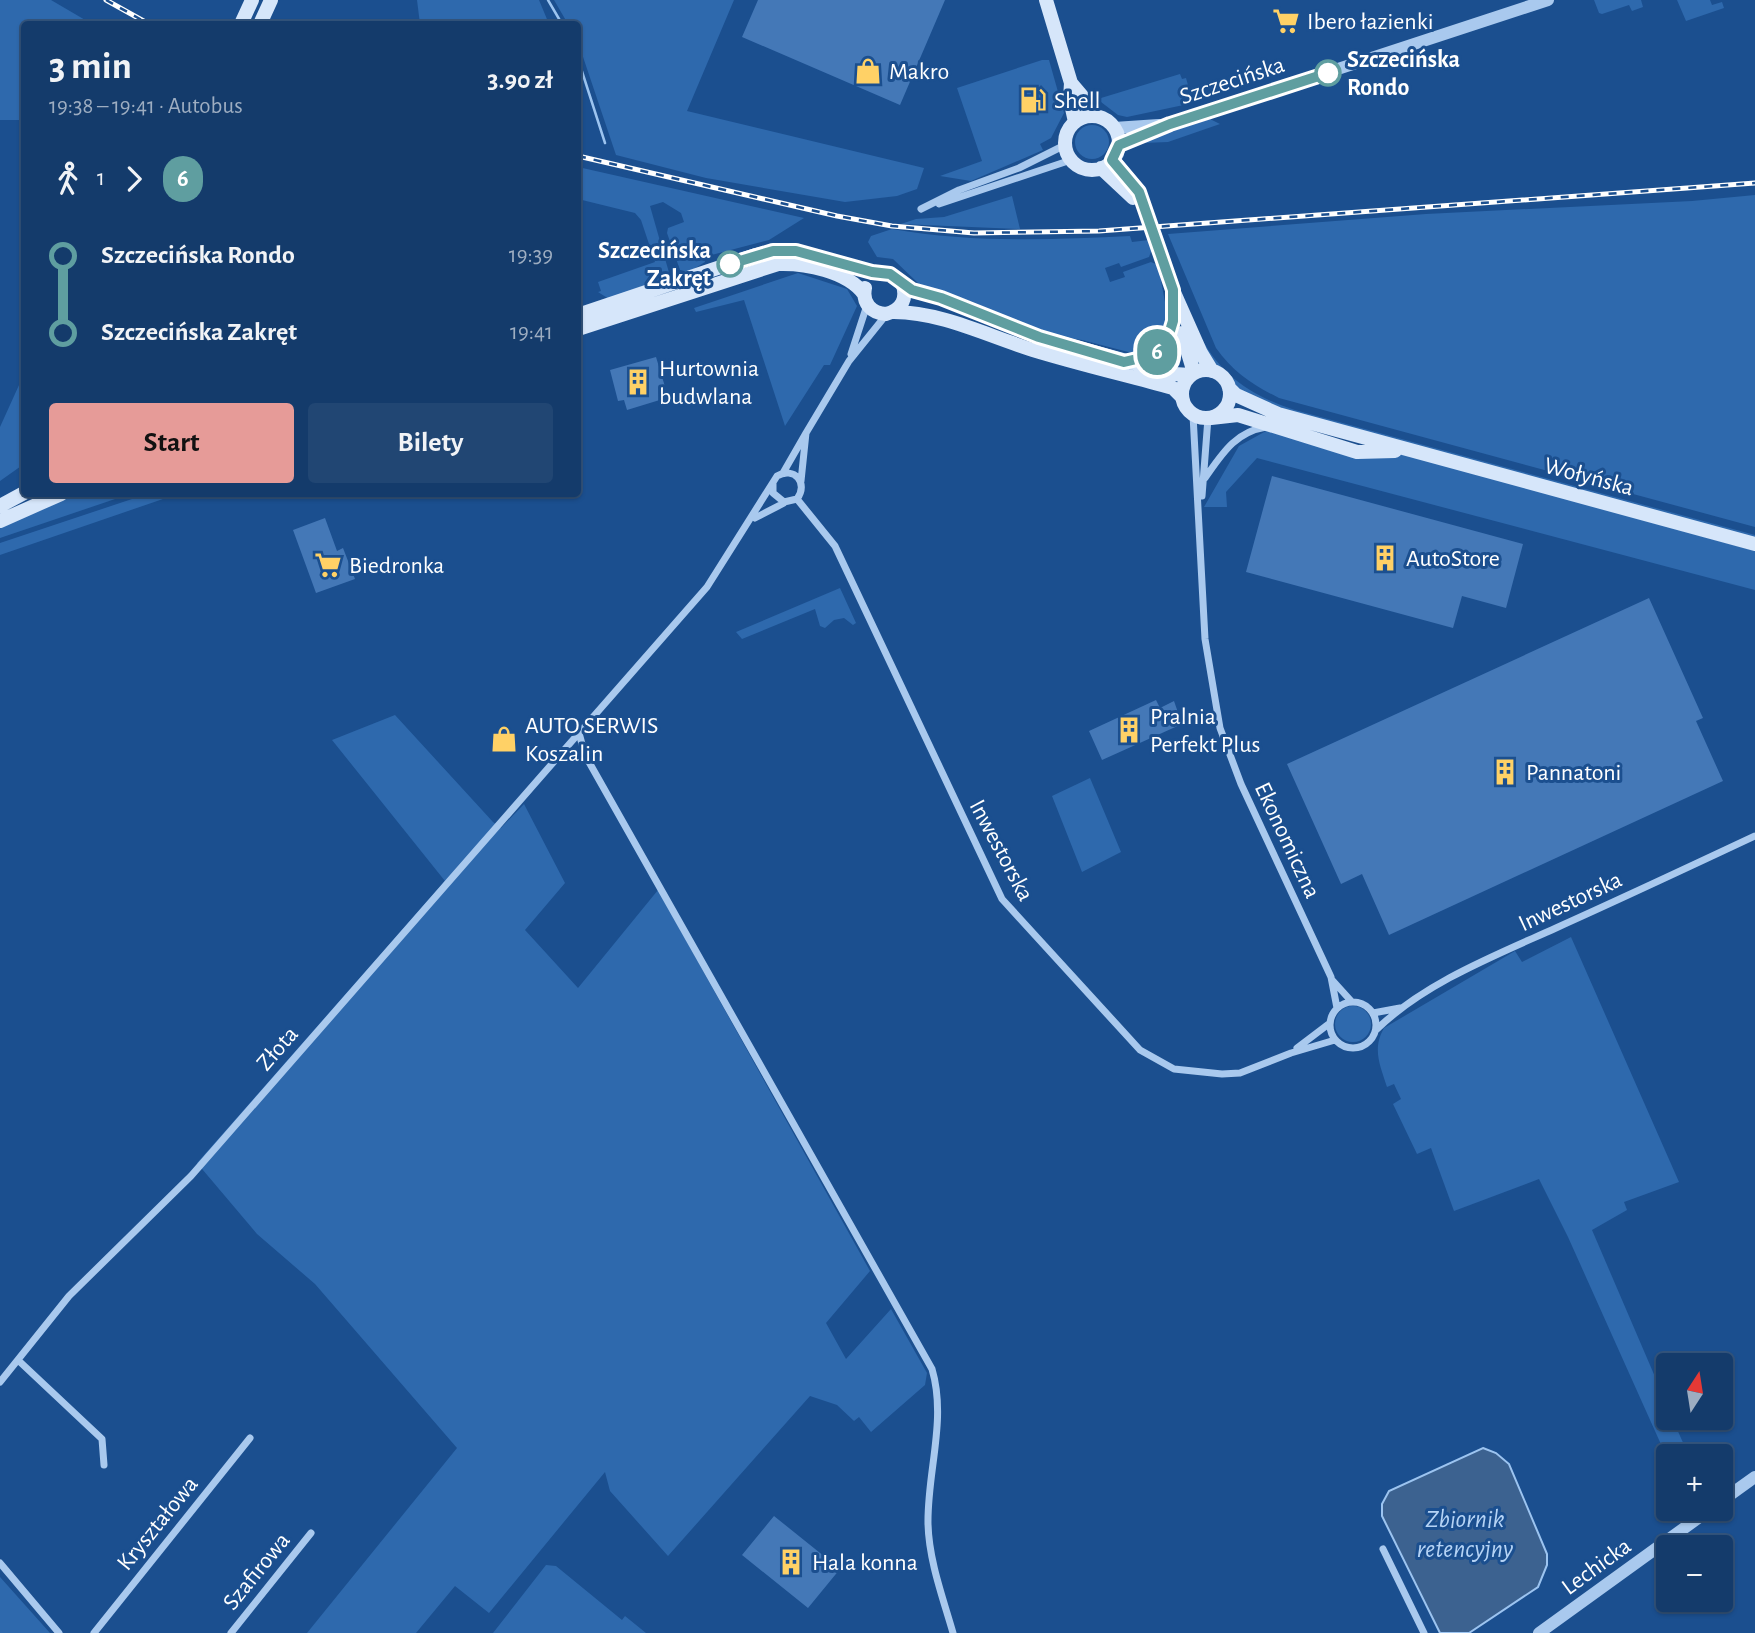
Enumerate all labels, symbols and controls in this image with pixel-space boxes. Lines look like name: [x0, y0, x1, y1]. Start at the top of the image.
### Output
supermarket icon: Ibero łazienki: [1271, 6, 1301, 36]
place label: Ibero łazienki: [1307, 10, 1433, 34]
text: 3 min: [49, 48, 132, 86]
place label: Szczecińska Rondo: [1347, 48, 1460, 100]
street label: Szczecińska: [1177, 53, 1288, 109]
shop icon: Makro: [853, 56, 883, 86]
place label: Makro: [889, 60, 949, 84]
marker: Szczecińska Rondo: [1315, 60, 1341, 86]
text: 3.90 zł: [487, 67, 553, 93]
fuel station icon: Shell: [1018, 85, 1048, 115]
place label: Shell: [1054, 89, 1101, 113]
text: 19:38 – 19:41 · Autobus: [49, 95, 243, 118]
icon: walk: [49, 160, 87, 198]
icon: forward: [115, 160, 153, 198]
text: 1: [97, 167, 105, 190]
text: 6: [177, 167, 189, 191]
place label: Szczecińska Zakręt: [598, 239, 711, 291]
text: Szczecińska Rondo: [101, 242, 295, 268]
text: 19:39: [509, 244, 553, 267]
marker: Szczecińska Zakręt: [717, 251, 743, 277]
text: Szczecińska Zakręt: [101, 319, 297, 345]
text: 19:41: [510, 321, 553, 344]
line badge: 6: [1134, 329, 1180, 375]
text: 6: [1151, 340, 1163, 364]
place label: Hurtownia budwlana: [659, 357, 759, 409]
building icon: Hurtownia budwlana: [623, 367, 653, 397]
button: Start: [49, 403, 294, 483]
button: Bilety: [308, 403, 553, 483]
street label: Wołyńska: [1541, 454, 1636, 500]
building icon: AutoStore: [1370, 543, 1400, 573]
place label: AutoStore: [1406, 547, 1500, 571]
supermarket icon: Biedronka: [313, 550, 343, 580]
place label: Biedronka: [349, 554, 444, 578]
place label: Pralnia Perfekt Plus: [1150, 705, 1260, 757]
place label: AUTO SERWIS Koszalin: [525, 714, 658, 766]
building icon: Pralnia Perfekt Plus: [1114, 715, 1144, 745]
shop icon: AUTO SERWIS Koszalin: [489, 724, 519, 754]
building icon: Pannatoni: [1490, 757, 1520, 787]
place label: Pannatoni: [1526, 761, 1621, 785]
street label: Ekonomiczna: [1250, 779, 1324, 902]
street label: Inwestorska: [964, 796, 1038, 905]
street label: Inwestorska: [1515, 868, 1626, 936]
street label: Złota: [252, 1022, 303, 1075]
north arrow: [1656, 1353, 1732, 1430]
map controls: [1656, 1353, 1733, 1612]
button: +: [1656, 1444, 1733, 1521]
street label: Kryształowa: [113, 1472, 203, 1575]
water label: Zbiornik retencyjny: [1417, 1506, 1513, 1562]
street label: Szafirowa: [219, 1529, 295, 1615]
street label: Lechicka: [1558, 1534, 1636, 1600]
button: −: [1656, 1535, 1733, 1612]
building icon: Hala konna: [776, 1547, 806, 1577]
place label: Hala konna: [812, 1551, 918, 1575]

